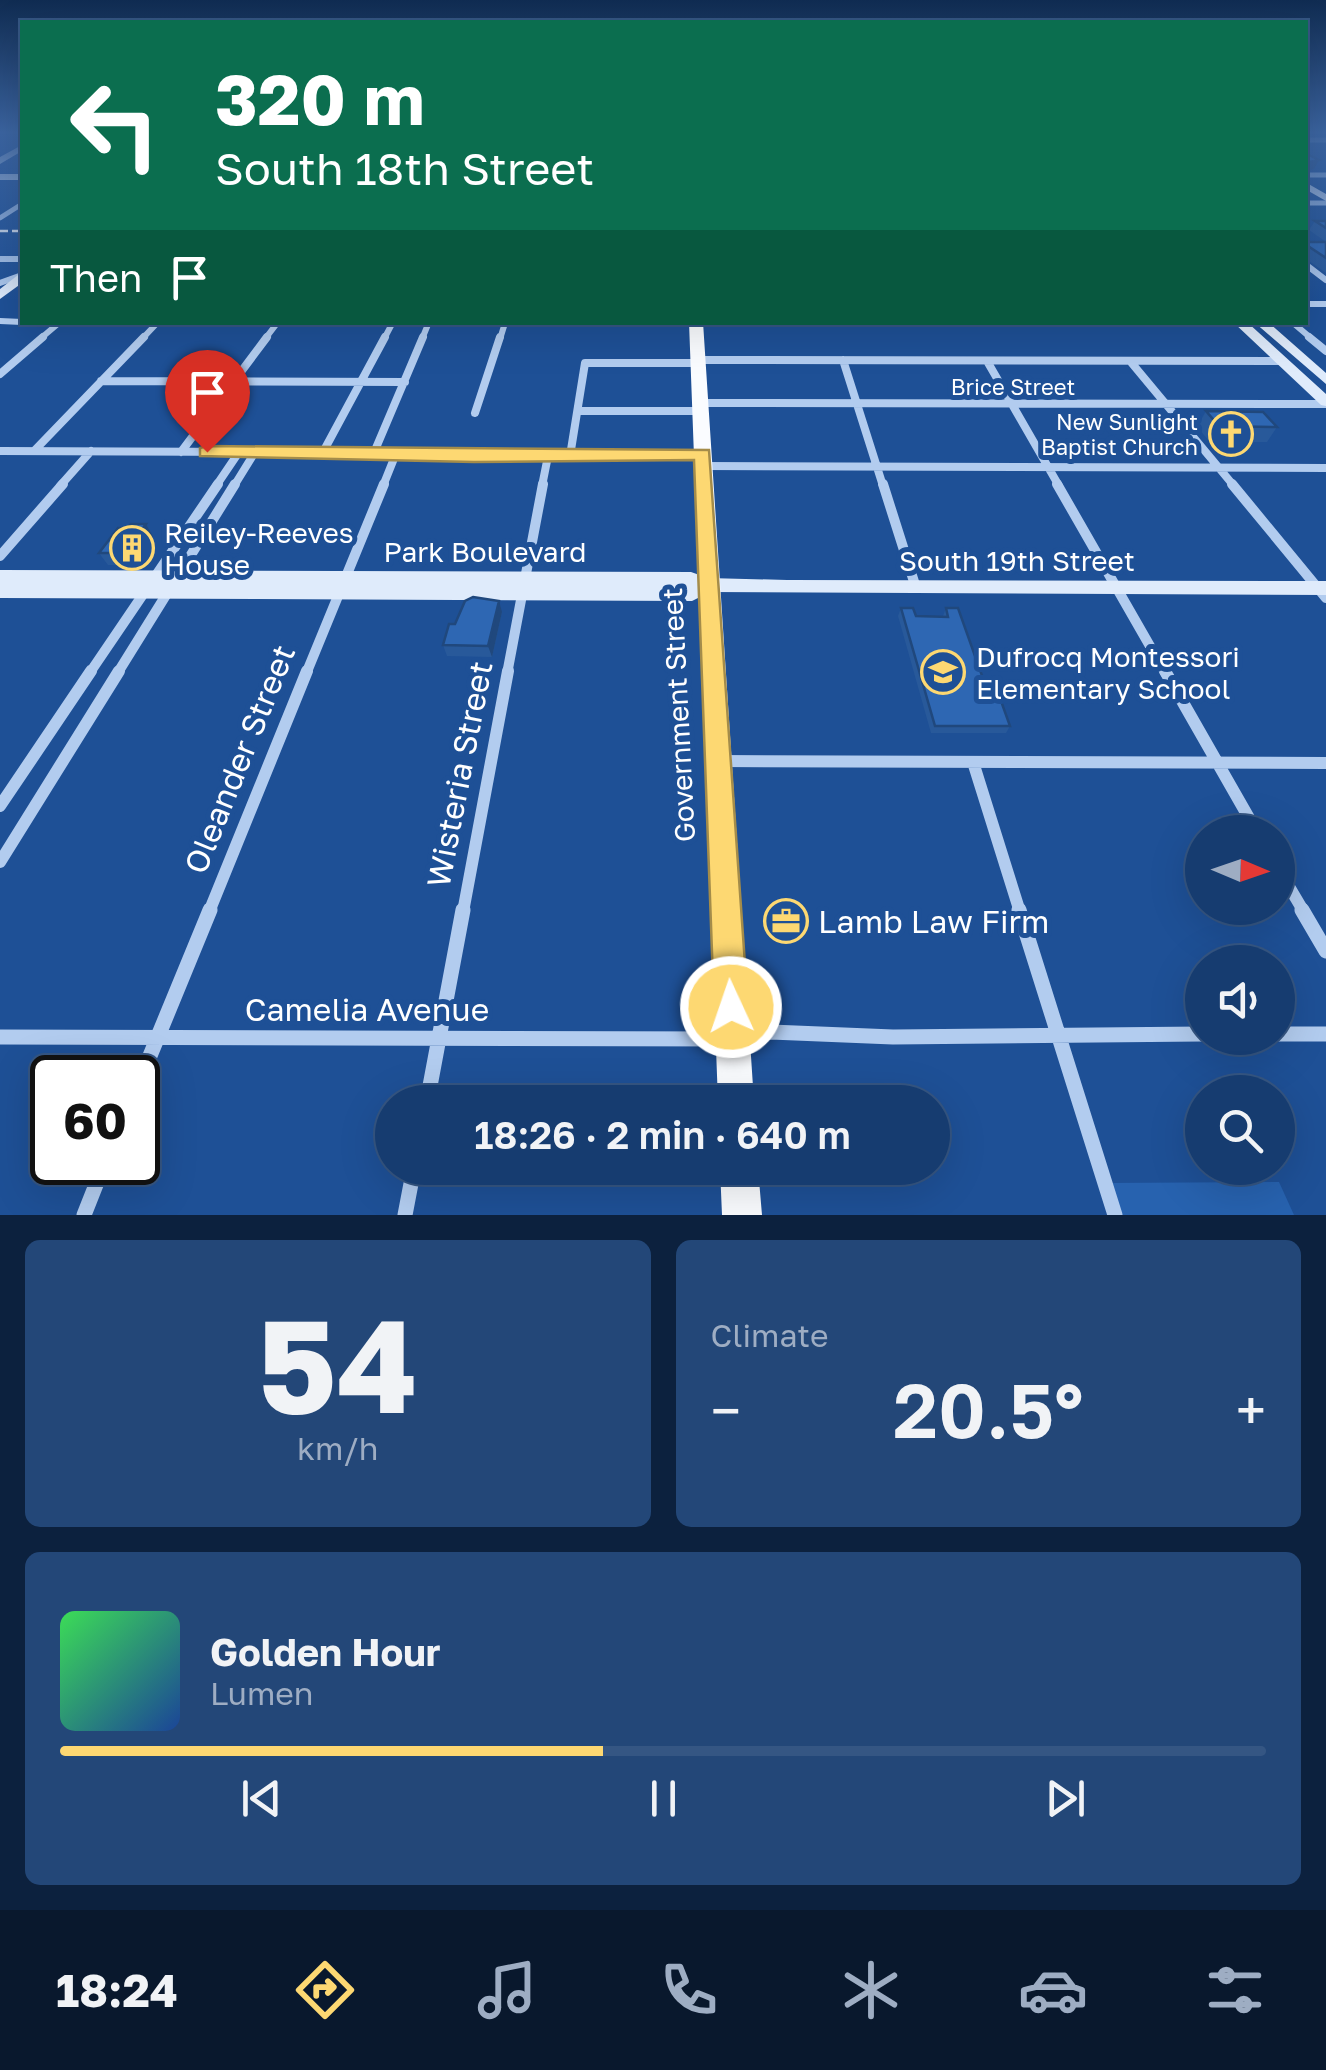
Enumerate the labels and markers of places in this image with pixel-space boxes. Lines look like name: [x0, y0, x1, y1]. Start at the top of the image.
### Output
pin: [165, 350, 250, 453]
place label: New Sunlight Baptist Church: [1041, 408, 1198, 460]
church icon: New Sunlight Baptist Church: [1208, 411, 1254, 457]
place label: Reiley-Reeves House: [164, 516, 354, 581]
building icon: Reiley-Reeves House: [109, 525, 155, 571]
place label: Dufrocq Montessori Elementary School: [976, 640, 1240, 705]
school or university icon: Dufrocq Montessori Elementary School: [920, 649, 966, 695]
office icon: Lamb Law Firm: [763, 898, 809, 944]
place label: Lamb Law Firm: [818, 902, 1049, 940]

